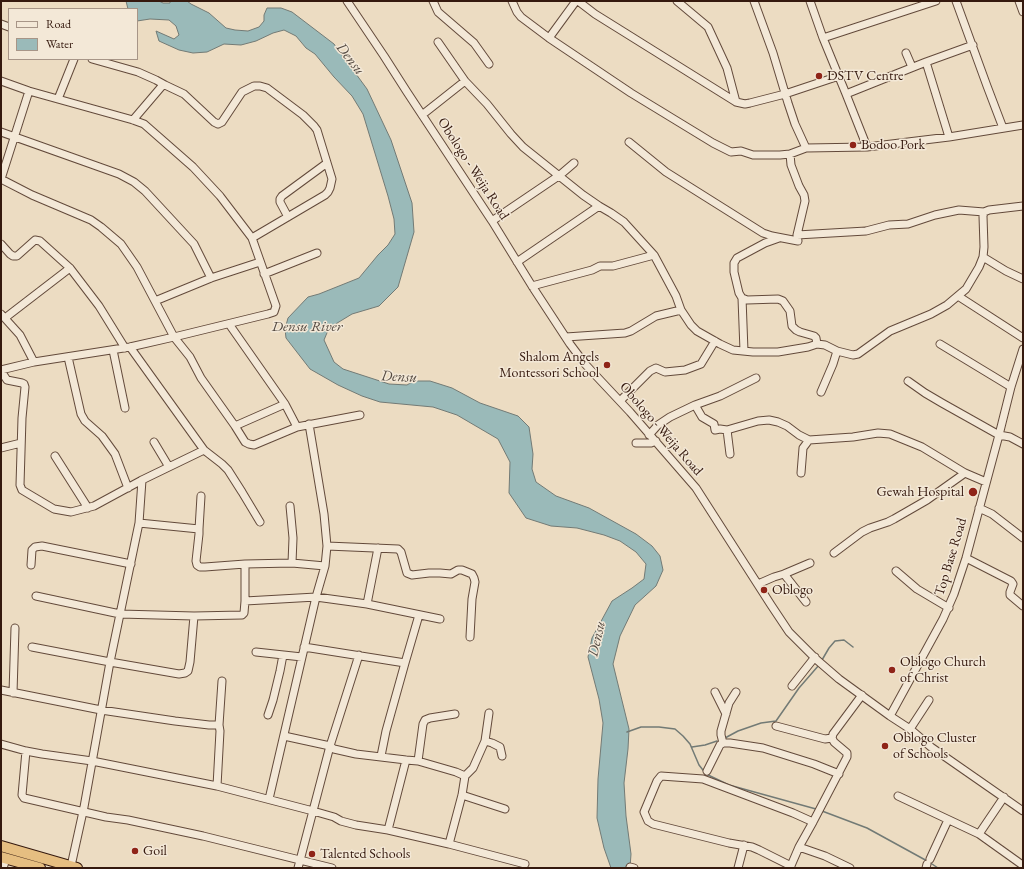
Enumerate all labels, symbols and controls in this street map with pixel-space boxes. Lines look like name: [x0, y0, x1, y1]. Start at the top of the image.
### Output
legend: [8, 8, 138, 60]
text: Road: [46, 16, 71, 32]
text: Water: [46, 36, 73, 52]
water label: Densu: [332, 39, 368, 79]
place label: DSTV Centre: [827, 68, 904, 84]
marker: DSTV Centre: [814, 71, 824, 81]
street label: Obologo - Weija Road: [434, 115, 512, 223]
place label: Bodoo Pork: [861, 137, 925, 153]
marker: Bodoo Pork: [848, 140, 858, 150]
water label: Densu River: [272, 318, 342, 336]
place label: Shalom Angels Montessori School: [499, 349, 599, 382]
marker: Shalom Angels Montessori School: [602, 360, 612, 370]
water label: Densu: [381, 367, 417, 387]
street label: Obologo - Weija Road: [616, 379, 706, 479]
place label: Gewah Hospital: [877, 484, 964, 500]
marker: Gewah Hospital: [967, 486, 979, 498]
street label: Top Base Road: [931, 516, 971, 598]
place label: Oblogo: [772, 582, 813, 598]
marker: Oblogo: [759, 585, 769, 595]
water label: Densu: [584, 619, 610, 659]
place label: Oblogo Church of Christ: [900, 654, 986, 686]
marker: Oblogo Church of Christ: [887, 665, 897, 675]
place label: Oblogo Cluster of Schools: [893, 730, 977, 762]
marker: Oblogo Cluster of Schools: [880, 741, 890, 751]
place label: Goil: [143, 843, 167, 859]
marker: Goil: [130, 846, 140, 856]
place label: Talented Schools: [320, 846, 410, 862]
marker: Talented Schools: [307, 849, 317, 859]

